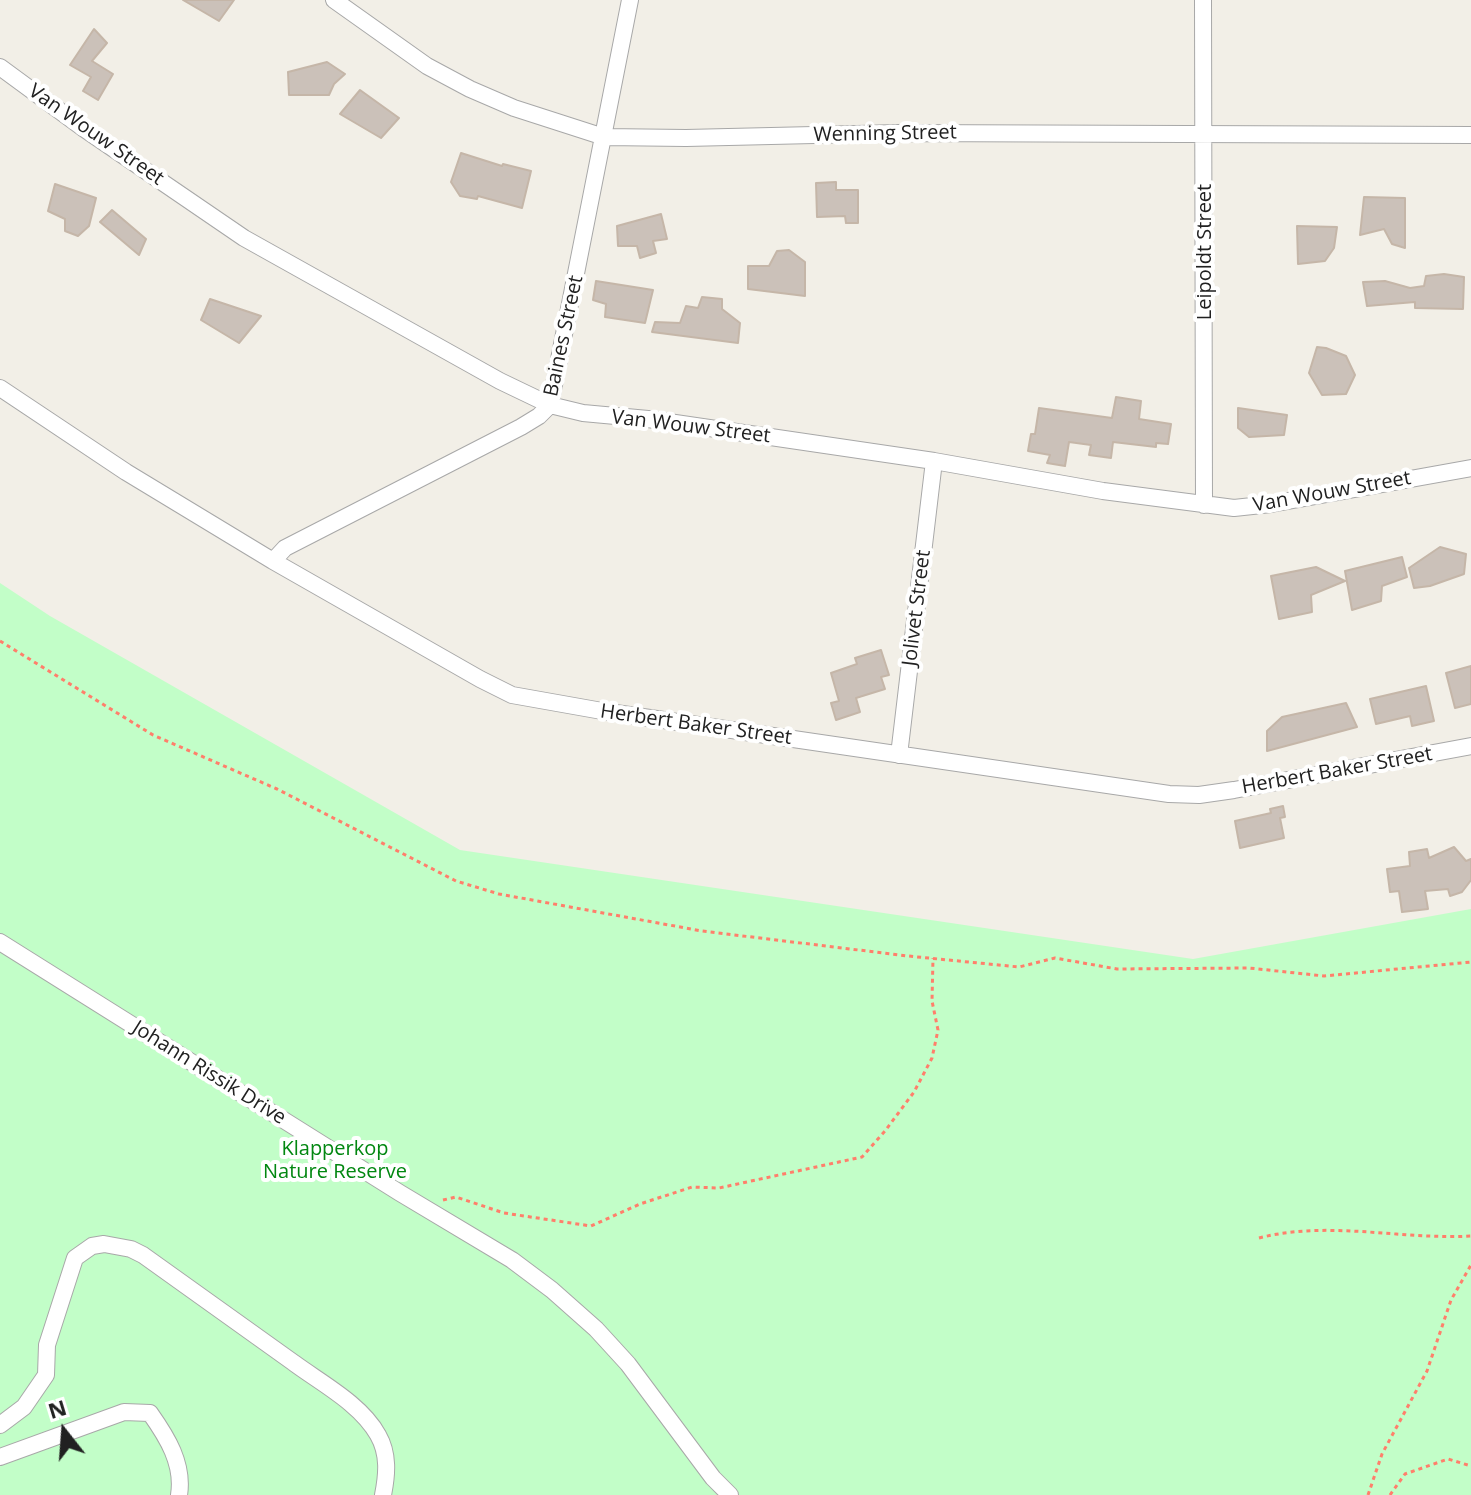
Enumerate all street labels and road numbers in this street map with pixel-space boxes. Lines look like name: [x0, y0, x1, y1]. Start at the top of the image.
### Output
street label: Van Wouw Street: [24, 79, 168, 191]
street label: Wenning Street: [813, 121, 957, 147]
street label: Leipoldt Street: [1193, 184, 1217, 320]
street label: Baines Street: [539, 273, 589, 399]
street label: Van Wouw Street: [610, 405, 772, 449]
street label: Van Wouw Street: [1251, 466, 1413, 518]
street label: Jolivet Street: [898, 549, 936, 667]
street label: Herbert Baker Street: [599, 700, 793, 750]
street label: Herbert Baker Street: [1240, 742, 1434, 800]
street label: Johann Rissik Drive: [128, 1016, 290, 1130]

